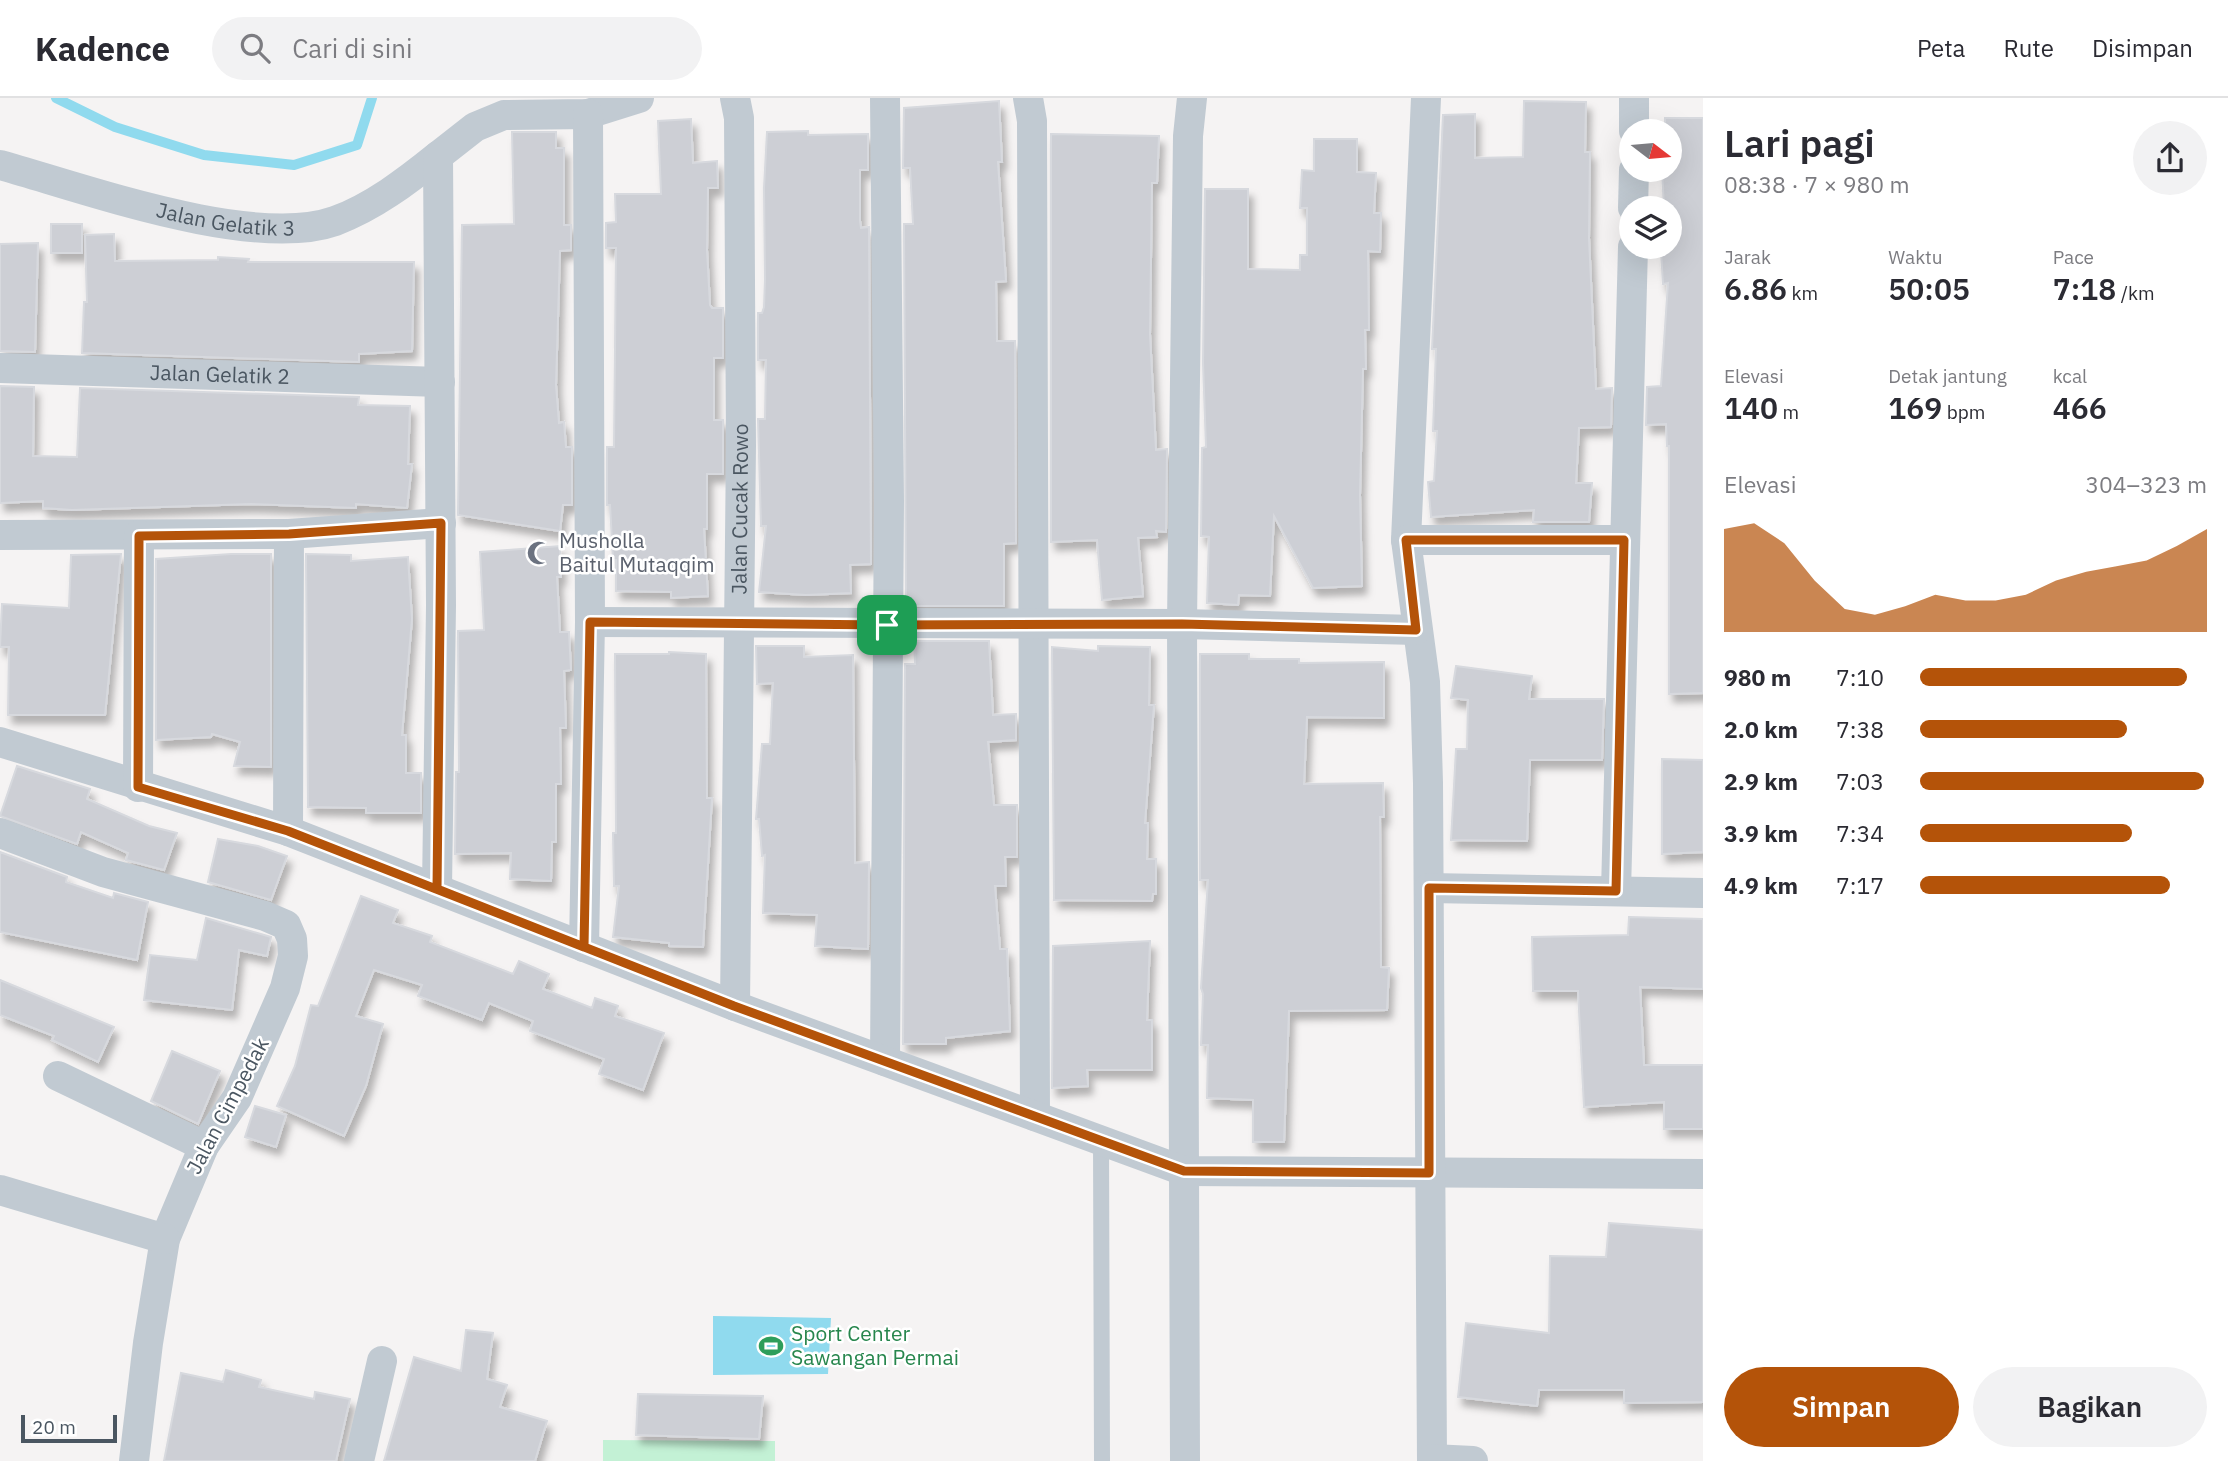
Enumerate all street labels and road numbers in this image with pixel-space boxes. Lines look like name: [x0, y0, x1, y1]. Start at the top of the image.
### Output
street label: Jalan Gelatik 3: [154, 195, 296, 242]
street label: Jalan Gelatik 2: [149, 358, 290, 390]
street label: Jalan Cucak Rowo: [724, 423, 754, 595]
street label: Jalan Cimpedak: [179, 1033, 275, 1179]

